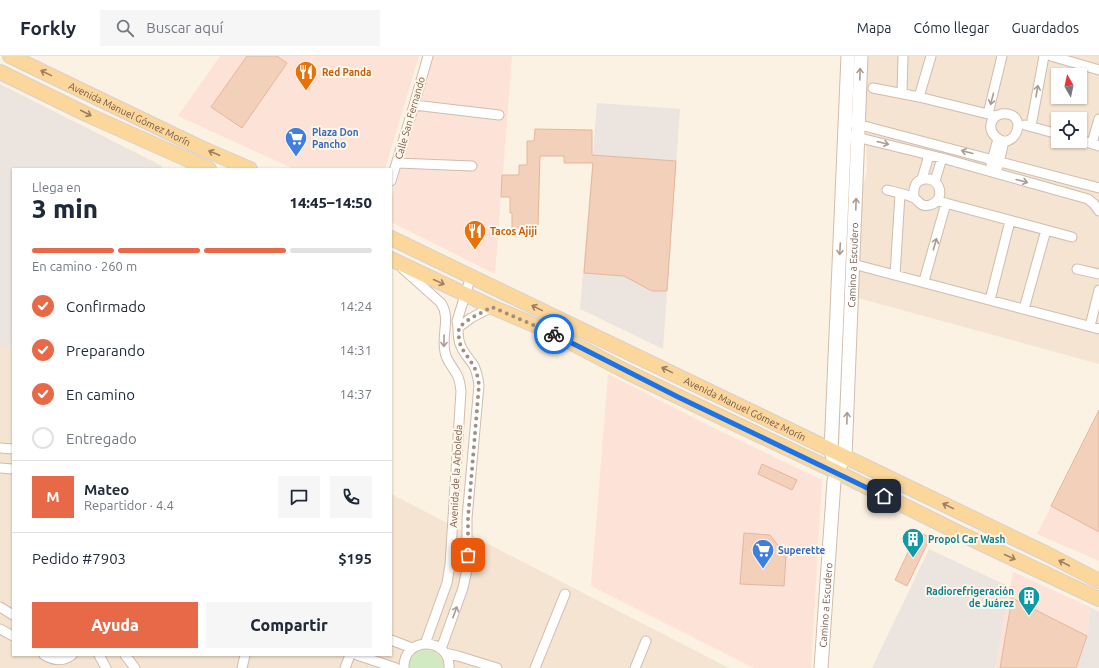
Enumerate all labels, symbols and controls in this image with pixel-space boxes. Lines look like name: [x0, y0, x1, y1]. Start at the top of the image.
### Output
search box: [100, 10, 380, 46]
text: Forkly: [20, 17, 76, 39]
icon: search: [114, 17, 136, 39]
text: Buscar aquí: [146, 19, 223, 36]
text: Mapa: [857, 20, 892, 36]
text: Cómo llegar: [914, 20, 989, 36]
text: Guardados: [1011, 20, 1079, 36]
restaurant icon: Red Panda: [293, 59, 319, 92]
place label: Red Panda: [322, 67, 371, 78]
one-way arrow: [857, 68, 864, 81]
north arrow: [1051, 68, 1087, 104]
map controls: [1051, 68, 1087, 148]
one-way arrow: [40, 69, 52, 76]
street label: Calle San Fernando: [393, 75, 427, 161]
street label: Avenida Manuel Gómez Morín: [67, 80, 193, 148]
one-way arrow: [1033, 85, 1041, 98]
one-way arrow: [987, 92, 995, 105]
one-way arrow: [79, 110, 91, 117]
button: locate: [1051, 112, 1087, 148]
supermarket icon: Plaza Don Pancho: [283, 125, 309, 158]
place label: Plaza Don Pancho: [312, 127, 359, 150]
one-way arrow: [876, 140, 889, 148]
one-way arrow: [960, 148, 973, 155]
one-way arrow: [209, 149, 221, 156]
one-way arrow: [1015, 178, 1028, 185]
text: Llega en: [32, 180, 81, 194]
text: 3 min: [32, 194, 98, 223]
text: 14:45–14:50: [289, 194, 372, 211]
one-way arrow: [852, 198, 859, 211]
restaurant icon: Tacos Ajiji: [462, 218, 488, 251]
street label: Camino a Escudero: [845, 222, 860, 308]
place label: Tacos Ajiji: [490, 226, 537, 237]
one-way arrow: [931, 238, 939, 251]
one-way arrow: [836, 242, 844, 255]
text: En camino · 260 m: [32, 259, 137, 273]
one-way arrow: [433, 279, 445, 286]
icon: check: [32, 295, 54, 317]
text: Confirmado: [66, 298, 146, 315]
text: 14:24: [339, 299, 372, 313]
one-way arrow: [531, 304, 543, 311]
courier: [534, 314, 574, 354]
icon: bike: [543, 323, 565, 345]
one-way arrow: [440, 334, 448, 347]
icon: check: [32, 339, 54, 361]
text: Preparando: [66, 342, 145, 359]
text: 14:31: [339, 343, 372, 357]
one-way arrow: [661, 366, 673, 373]
street label: Avenida Manuel Gómez Morín: [682, 375, 808, 443]
icon: check: [32, 383, 54, 405]
text: En camino: [66, 386, 135, 403]
text: 14:37: [339, 387, 372, 401]
one-way arrow: [843, 412, 851, 425]
street label: Avenida de la Arboleda: [448, 424, 464, 528]
text: Entregado: [66, 430, 137, 447]
button: chat: [278, 476, 320, 518]
button: phone: [330, 476, 372, 518]
pin: [867, 479, 901, 513]
text: Mateo: [84, 481, 129, 498]
icon: home: [873, 485, 895, 507]
text: M: [46, 488, 60, 505]
text: Repartidor · 4.4: [84, 498, 174, 512]
one-way arrow: [942, 502, 954, 509]
building icon: Propol Car Wash: [900, 526, 926, 559]
place label: Propol Car Wash: [928, 534, 1005, 545]
supermarket icon: Superette: [750, 537, 776, 570]
pin: [451, 538, 485, 572]
icon: bag: [457, 544, 479, 566]
place label: Superette: [778, 545, 826, 556]
text: Pedido #7903: [32, 550, 126, 567]
text: $195: [338, 550, 372, 567]
one-way arrow: [1004, 554, 1016, 561]
one-way arrow: [1059, 559, 1071, 566]
street label: Camino a Escudero: [817, 562, 834, 648]
building icon: Radiorefrigeración de Juárez: [1016, 584, 1042, 617]
place label: Radiorefrigeración de Juárez: [926, 586, 1014, 609]
button: Ayuda: [32, 602, 198, 648]
button: Compartir: [206, 602, 372, 648]
one-way arrow: [451, 607, 459, 619]

